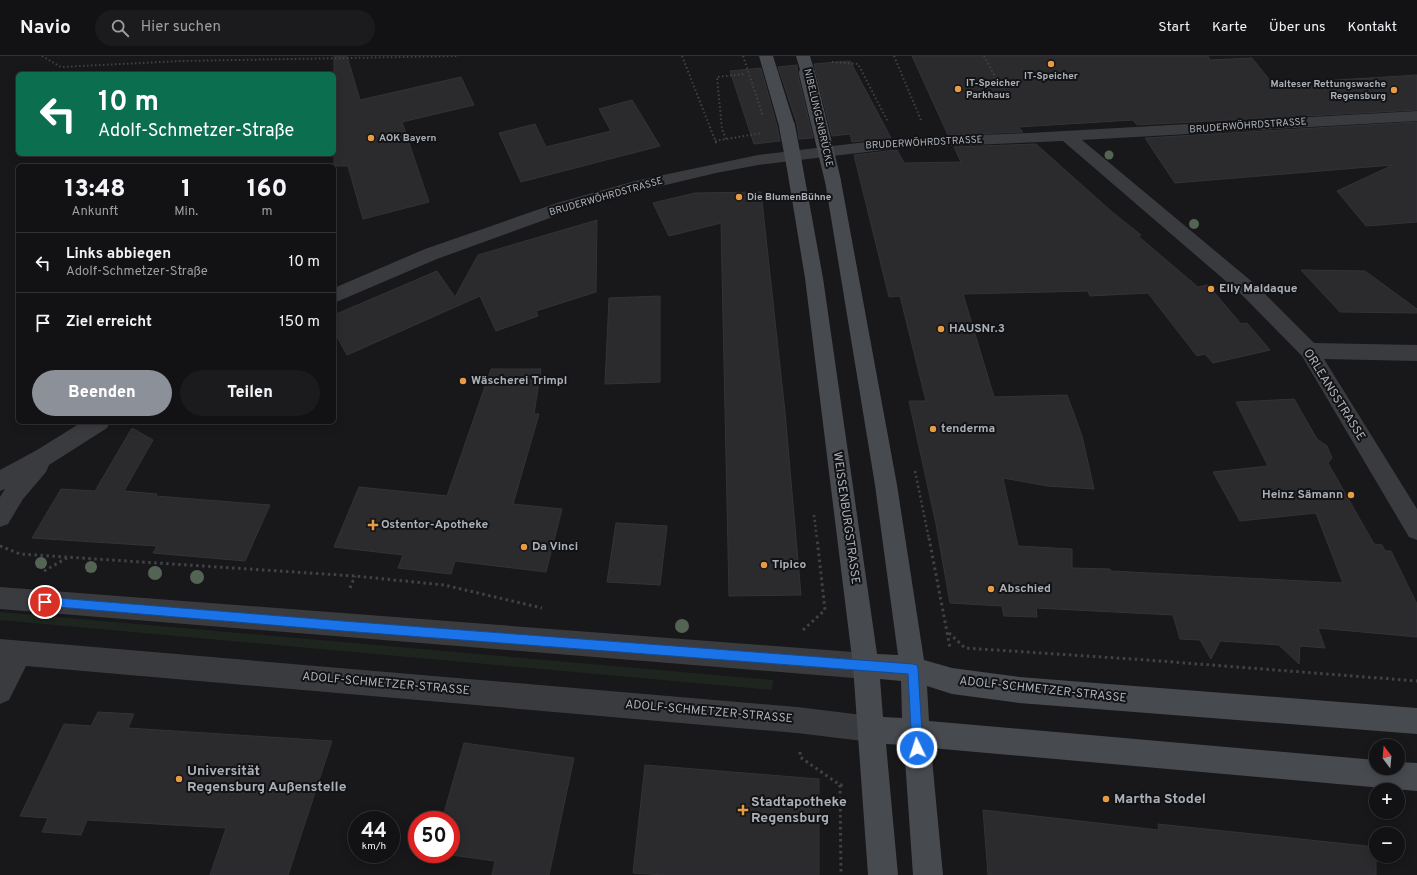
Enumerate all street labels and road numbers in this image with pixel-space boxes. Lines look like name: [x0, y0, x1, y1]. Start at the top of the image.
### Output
street label: NIBELUNGENBRÜCKE: [800, 68, 836, 168]
street label: BRUDERWÖHRDSTRASSE: [1189, 115, 1307, 137]
street label: BRUDERWÖHRDSTRASSE: [865, 133, 983, 153]
street label: BRUDERWÖHRDSTRASSE: [548, 175, 664, 219]
street label: ORLEANSSTRASSE: [1299, 346, 1369, 444]
street label: WEISSENBURGSTRASSE: [829, 451, 863, 585]
street label: ADOLF-SCHMETZER-STRASSE: [302, 669, 470, 699]
street label: ADOLF-SCHMETZER-STRASSE: [959, 673, 1127, 707]
street label: ADOLF-SCHMETZER-STRASSE: [625, 697, 793, 727]

